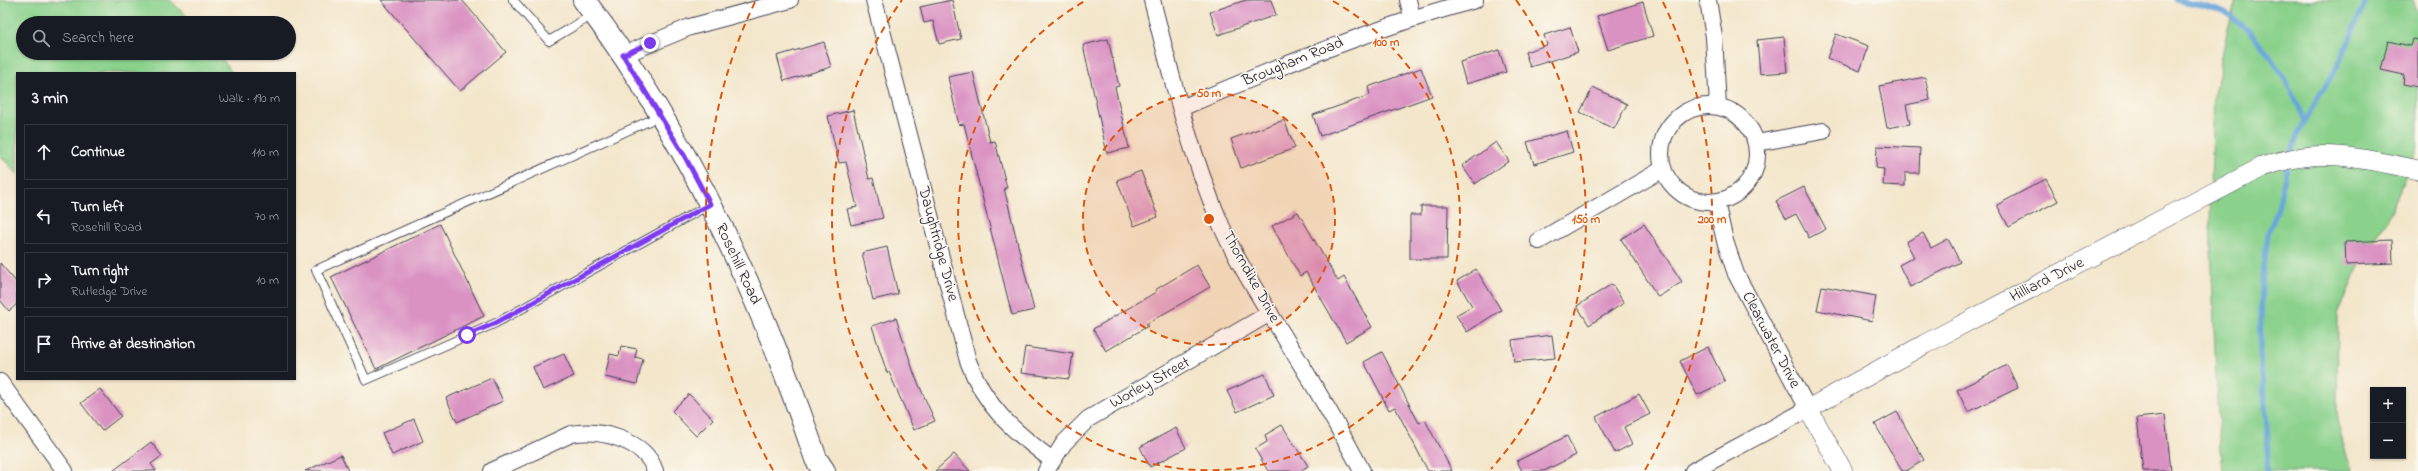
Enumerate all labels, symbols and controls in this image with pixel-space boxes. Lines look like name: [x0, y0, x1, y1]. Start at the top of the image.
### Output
search box: [16, 16, 296, 60]
icon: search: [30, 27, 52, 49]
text: Search here: [62, 27, 134, 49]
street label: Brougham Road: [1238, 31, 1347, 94]
route end: [641, 34, 659, 52]
text: 100 m: [1373, 34, 1400, 52]
text: 50 m: [1197, 85, 1222, 103]
text: 3 min: [32, 86, 68, 111]
text: Walk · 190 m: [219, 89, 280, 108]
icon: ahead: [33, 141, 55, 163]
text: Continue: [71, 141, 125, 163]
text: 110 m: [252, 143, 279, 162]
street label: Daughtridge Drive: [911, 183, 965, 305]
text: Turn left: [71, 196, 124, 218]
icon: left: [33, 205, 55, 227]
text: 70 m: [255, 207, 279, 226]
text: 150 m: [1572, 211, 1601, 229]
text: 200 m: [1697, 211, 1727, 229]
centre of rings: [1202, 212, 1216, 226]
text: Rosehill Road: [71, 218, 142, 237]
street label: Rosehill Road: [709, 219, 767, 309]
street label: Thorndike Drive: [1216, 227, 1286, 328]
street label: Hilliard Drive: [2006, 251, 2089, 309]
text: Turn right: [71, 260, 129, 282]
icon: right: [33, 269, 55, 291]
text: 10 m: [256, 271, 279, 290]
text: Rutledge Drive: [71, 282, 147, 301]
street label: Clearwater Drive: [1735, 287, 1807, 393]
route start: [458, 326, 476, 344]
icon: arrive: [33, 333, 55, 355]
text: Arrive at destination: [71, 333, 195, 355]
street label: Worley Street: [1105, 351, 1195, 415]
map controls: [2370, 387, 2406, 459]
button: +: [2370, 387, 2406, 423]
button: −: [2370, 423, 2406, 459]

